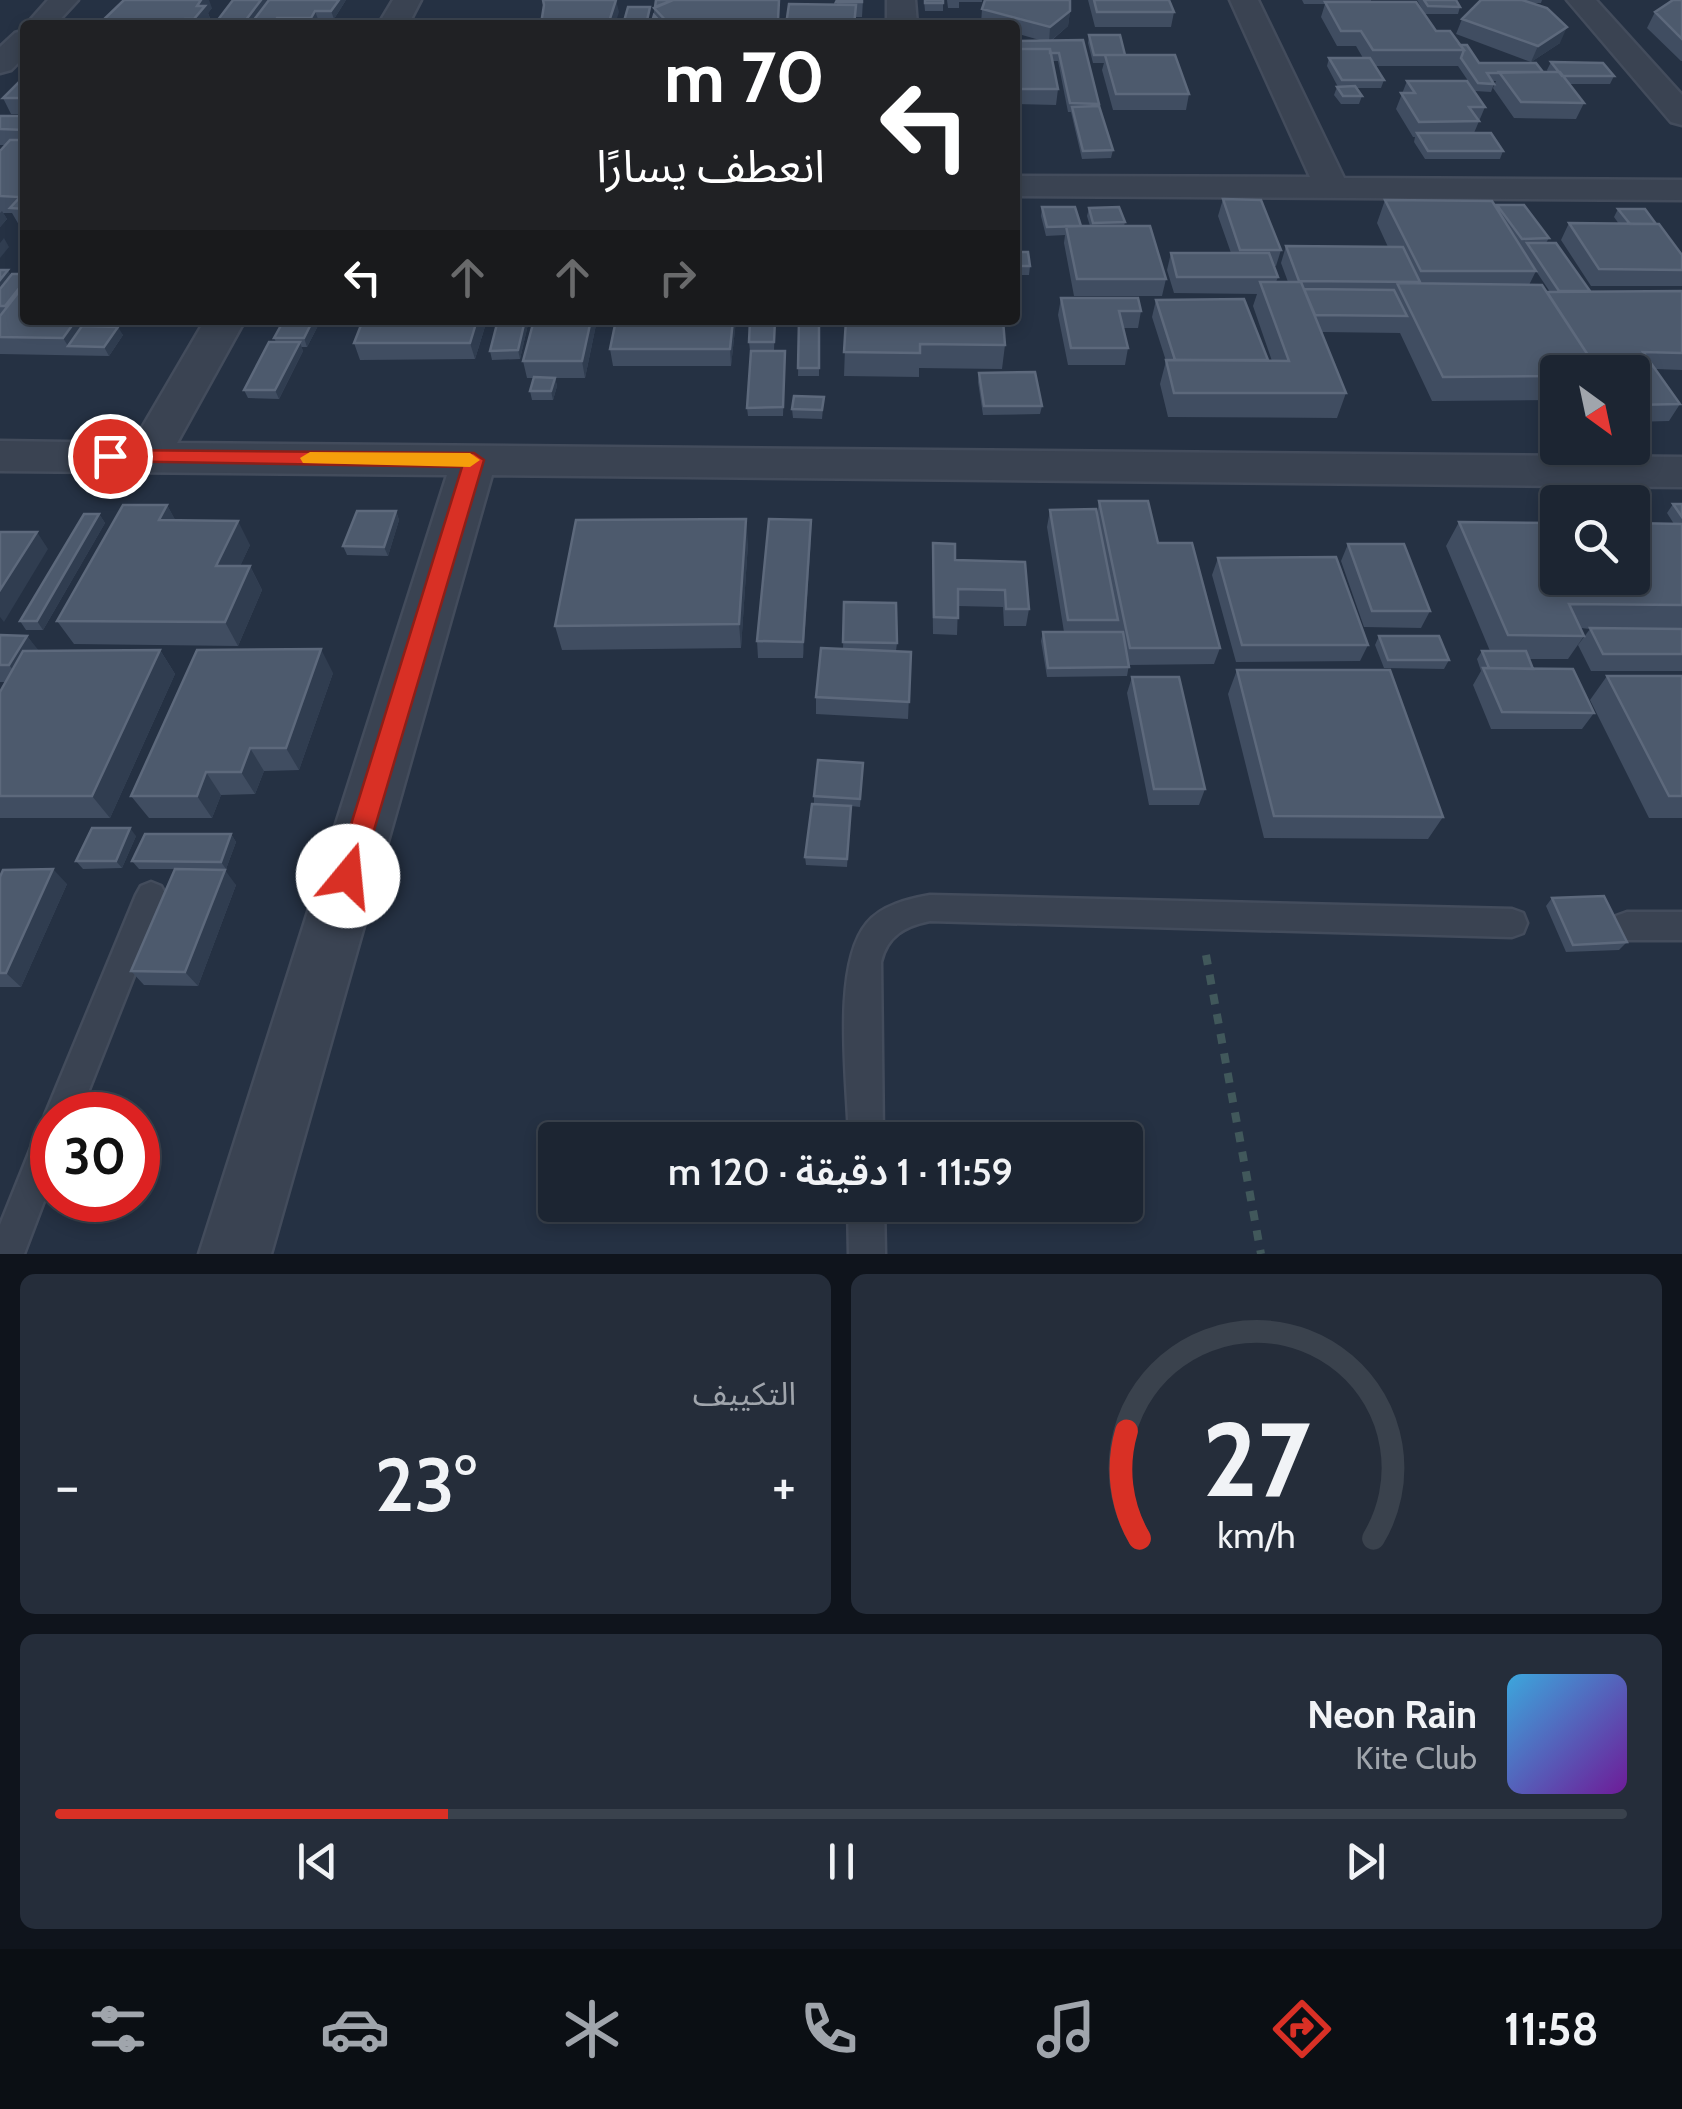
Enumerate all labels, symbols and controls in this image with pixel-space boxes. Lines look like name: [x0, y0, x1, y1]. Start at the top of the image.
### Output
text: 70 m: [664, 34, 825, 120]
icon: left: [860, 60, 990, 190]
text: انعطف يسارًا: [596, 139, 825, 193]
icon: left: [335, 250, 390, 305]
icon: ahead: [440, 250, 495, 305]
icon: ahead: [545, 250, 600, 305]
icon: right: [650, 250, 705, 305]
north arrow: [1540, 355, 1650, 465]
map controls: [1540, 355, 1650, 595]
pin: [68, 414, 153, 499]
icon: arrive: [83, 429, 138, 484]
button: search: [1540, 485, 1650, 595]
position arrow: [296, 824, 400, 928]
speed limit sign: 30: [30, 1092, 160, 1222]
text: 11:59 · 1 دقيقة · 120 m: [668, 1148, 1013, 1195]
text: التكييف: [693, 1374, 796, 1413]
text: 27: [1202, 1396, 1311, 1522]
text: 23°: [375, 1439, 476, 1530]
text: −: [55, 1452, 79, 1519]
text: +: [772, 1452, 796, 1519]
text: km/h: [1217, 1514, 1296, 1557]
text: Neon Rain: [1307, 1691, 1477, 1738]
text: Kite Club: [1355, 1738, 1477, 1777]
icon: previous: [290, 1834, 345, 1889]
icon: pause: [814, 1834, 869, 1889]
icon: next: [1338, 1834, 1393, 1889]
icon: filters: [83, 1994, 153, 2064]
icon: car: [320, 1994, 390, 2064]
icon: climate: [557, 1994, 627, 2064]
icon: phone: [794, 1994, 864, 2064]
icon: music: [1031, 1994, 1101, 2064]
icon: directions: [1267, 1994, 1337, 2064]
text: 11:58: [1504, 2002, 1599, 2056]

